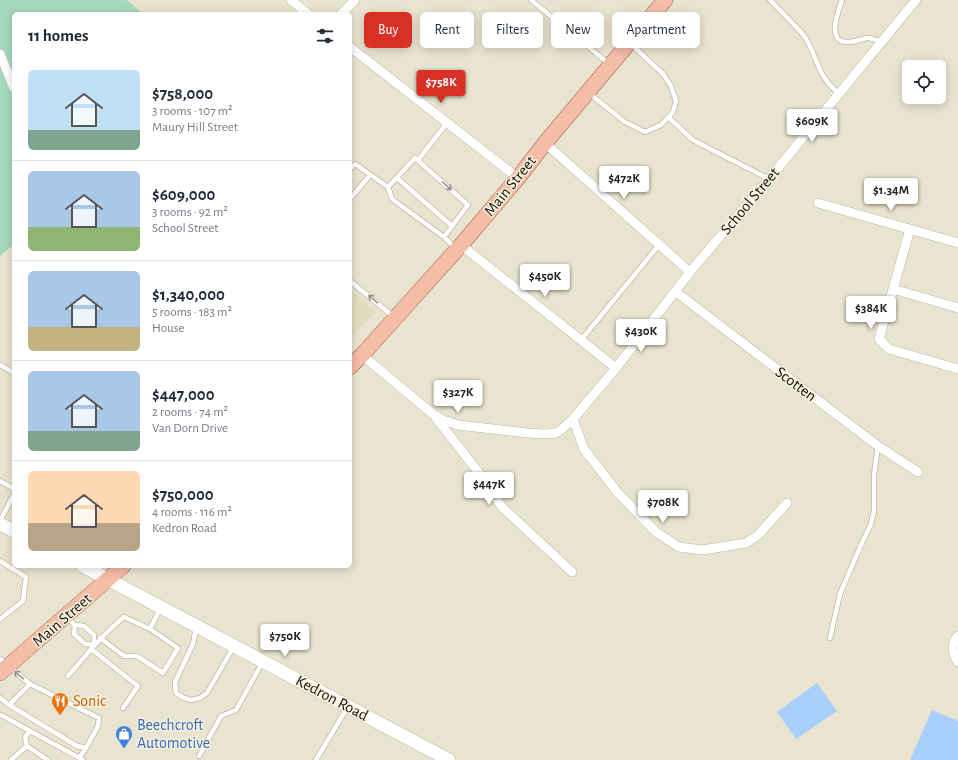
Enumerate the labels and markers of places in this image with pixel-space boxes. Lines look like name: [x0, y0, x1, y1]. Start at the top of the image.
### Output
pin: $758K: [413, 70, 469, 104]
pin: $609K: [784, 109, 840, 143]
pin: $472K: [596, 166, 652, 200]
pin: $1.34M: [858, 178, 924, 212]
pin: $450K: [517, 264, 573, 298]
pin: $384K: [843, 296, 899, 330]
pin: $430K: [613, 319, 669, 353]
pin: $327K: [430, 380, 486, 414]
pin: $447K: [461, 472, 517, 506]
pin: $708K: [635, 490, 691, 524]
pin: $750K: [257, 624, 313, 658]
restaurant icon: Sonic: [50, 691, 70, 716]
place label: Sonic: [73, 693, 106, 709]
place label: Beechcroft Automotive: [137, 717, 210, 751]
shop icon: Beechcroft Automotive: [114, 724, 134, 749]

